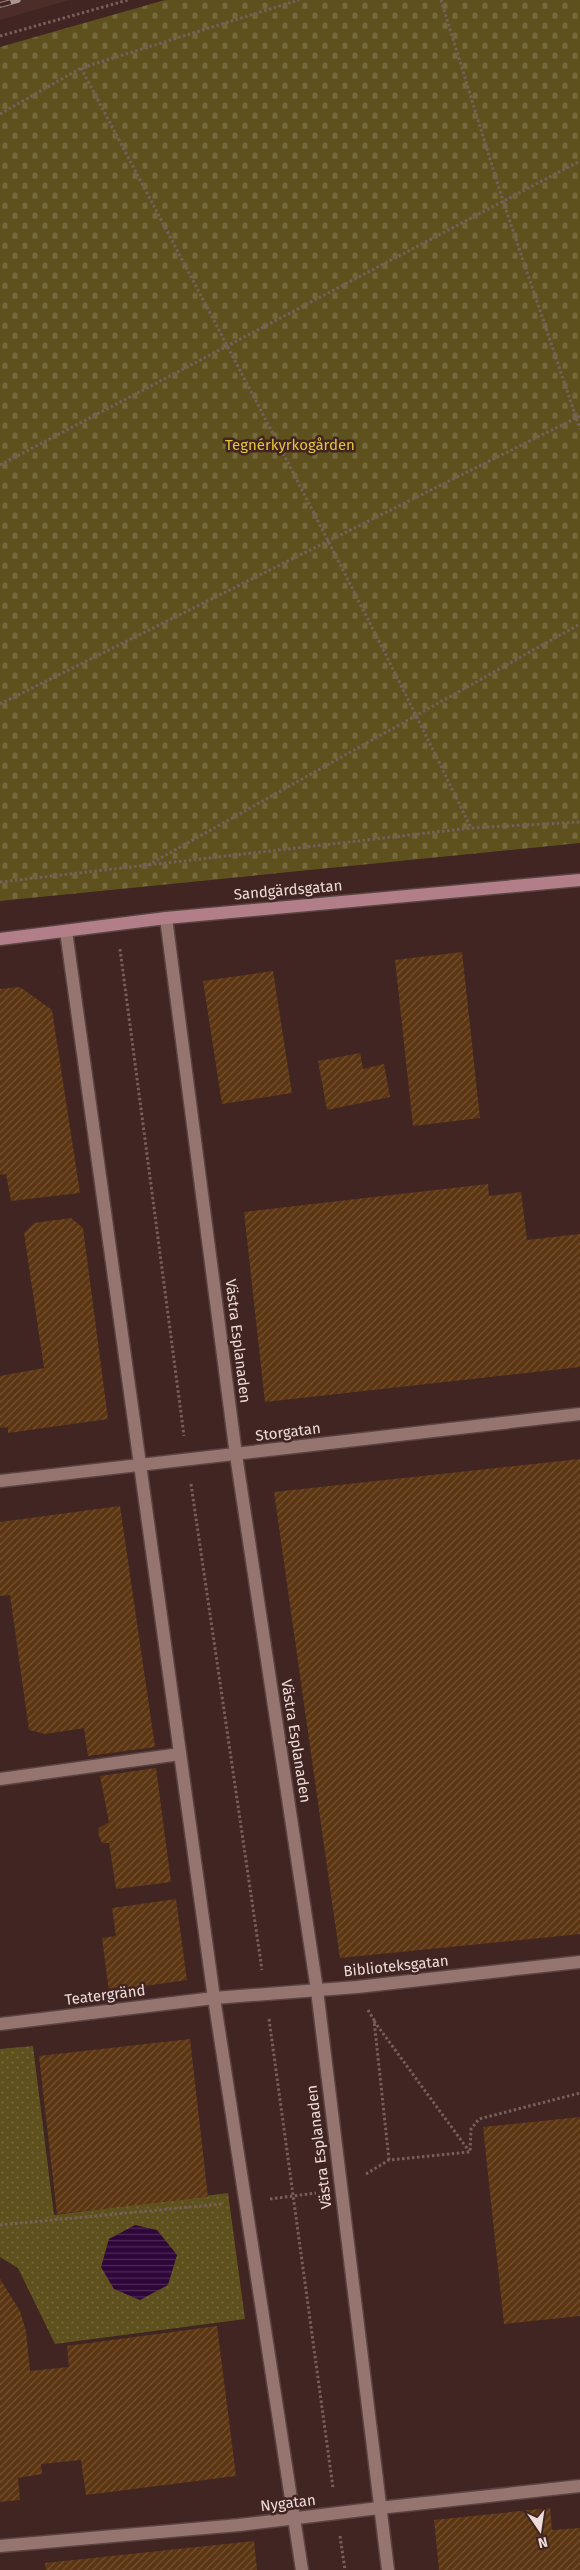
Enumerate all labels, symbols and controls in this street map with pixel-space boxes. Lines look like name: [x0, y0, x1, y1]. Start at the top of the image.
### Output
park label: Tegnérkyrkogården: [225, 436, 355, 454]
street label: Sandgärdsgatan: [233, 876, 343, 904]
street label: Västra Esplanaden: [221, 1278, 255, 1404]
street label: Storgatan: [254, 1419, 322, 1445]
street label: Västra Esplanaden: [277, 1678, 315, 1804]
street label: Biblioteksgatan: [343, 1952, 449, 1980]
street label: Teatergränd: [64, 1981, 146, 2009]
street label: Västra Esplanaden: [302, 2084, 336, 2210]
street label: Nygatan: [259, 2491, 317, 2515]
north arrow: [515, 2505, 565, 2555]
text: N: [536, 2533, 549, 2552]

